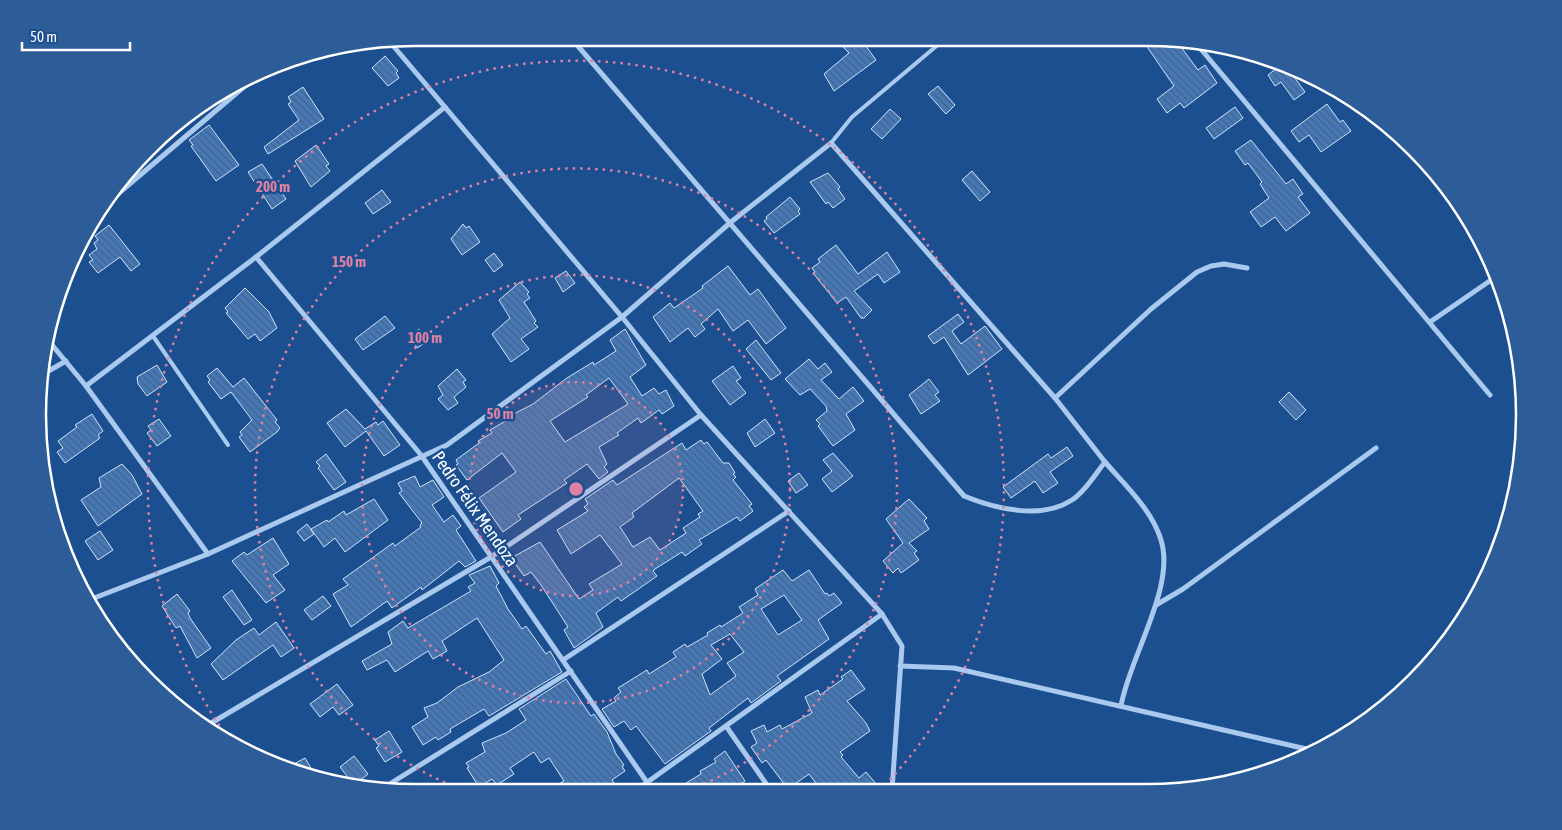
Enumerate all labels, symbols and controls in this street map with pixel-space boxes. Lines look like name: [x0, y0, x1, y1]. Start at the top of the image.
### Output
scale bar: [22, 20, 130, 52]
text: 50 m: [30, 28, 57, 45]
text: 200 m: [256, 178, 290, 195]
text: 150 m: [332, 253, 366, 270]
text: 100 m: [408, 329, 442, 346]
text: 50 m: [487, 405, 514, 422]
street label: Pedro Félix Mendoza: [428, 447, 523, 570]
centre of rings: [567, 480, 585, 498]

